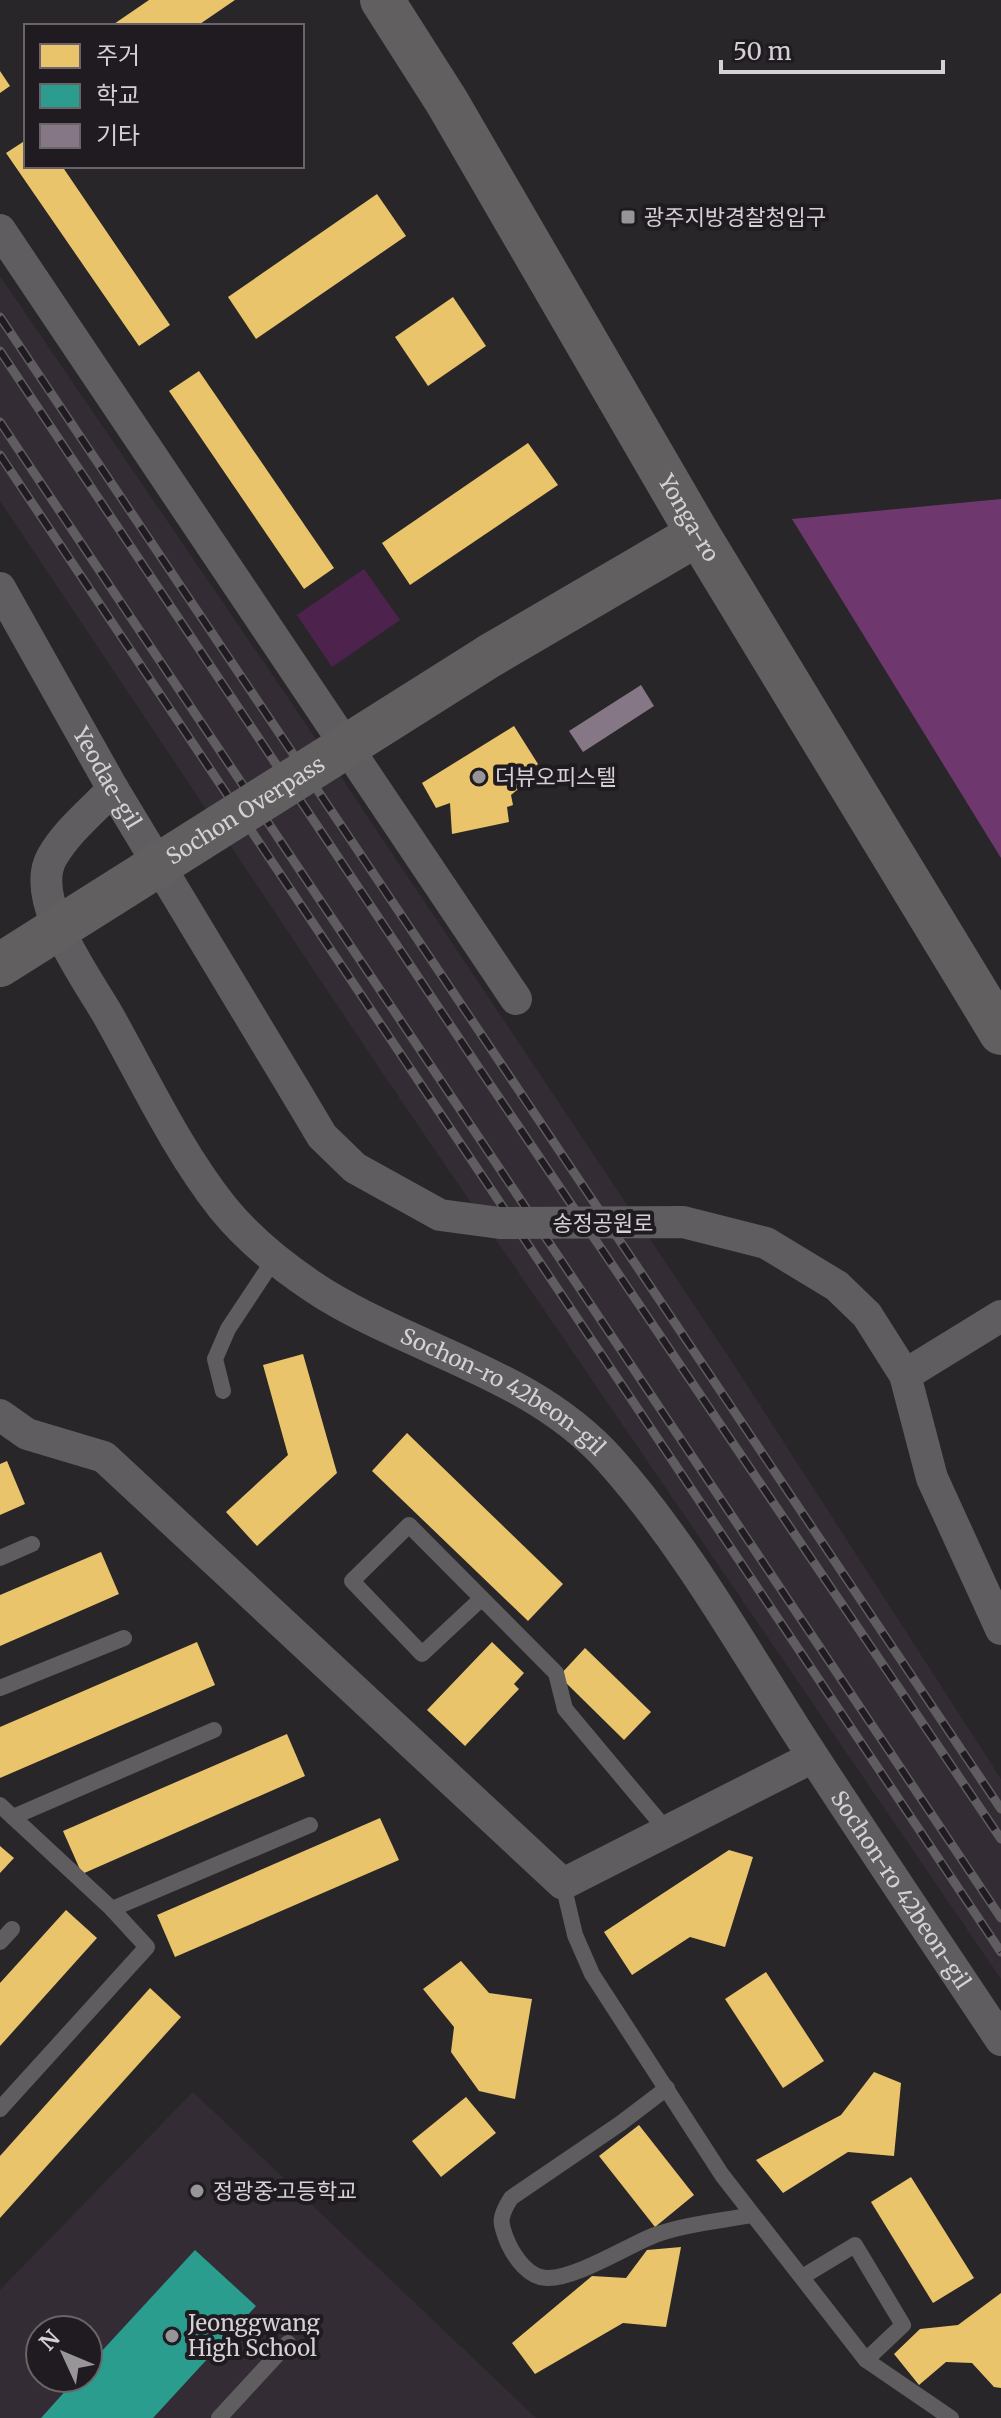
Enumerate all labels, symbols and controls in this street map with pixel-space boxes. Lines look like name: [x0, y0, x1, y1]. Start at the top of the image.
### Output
legend: [24, 24, 304, 168]
scale bar: [721, 24, 943, 74]
text: 50 m: [733, 36, 792, 67]
text: 주거: [96, 40, 140, 71]
text: 학교: [96, 80, 140, 111]
text: 기타: [96, 120, 140, 151]
place label: 광주지방경찰청입구: [644, 203, 826, 231]
marker: 광주지방경찰청입구: [619, 208, 637, 226]
street label: Yonga-ro: [652, 468, 725, 567]
street label: Yeodae-gil: [66, 721, 148, 834]
street label: Sochon Overpass: [161, 750, 330, 871]
place label: 더뷰오피스텔: [495, 763, 616, 791]
marker: 더뷰오피스텔: [470, 768, 488, 786]
street label: 송정공원로: [552, 1209, 654, 1237]
street label: Sochon-ro 42beon-gil: [396, 1322, 612, 1461]
street label: Sochon-ro 42beon-gil: [825, 1785, 977, 1995]
place label: 정광중·고등학교: [213, 2177, 357, 2205]
marker: 정광중·고등학교: [188, 2182, 206, 2200]
place label: Jeonggwang High School: [187, 2309, 320, 2362]
north arrow: [24, 2314, 104, 2394]
text: N: [34, 2324, 66, 2356]
marker: Jeonggwang High School: [163, 2327, 181, 2345]

